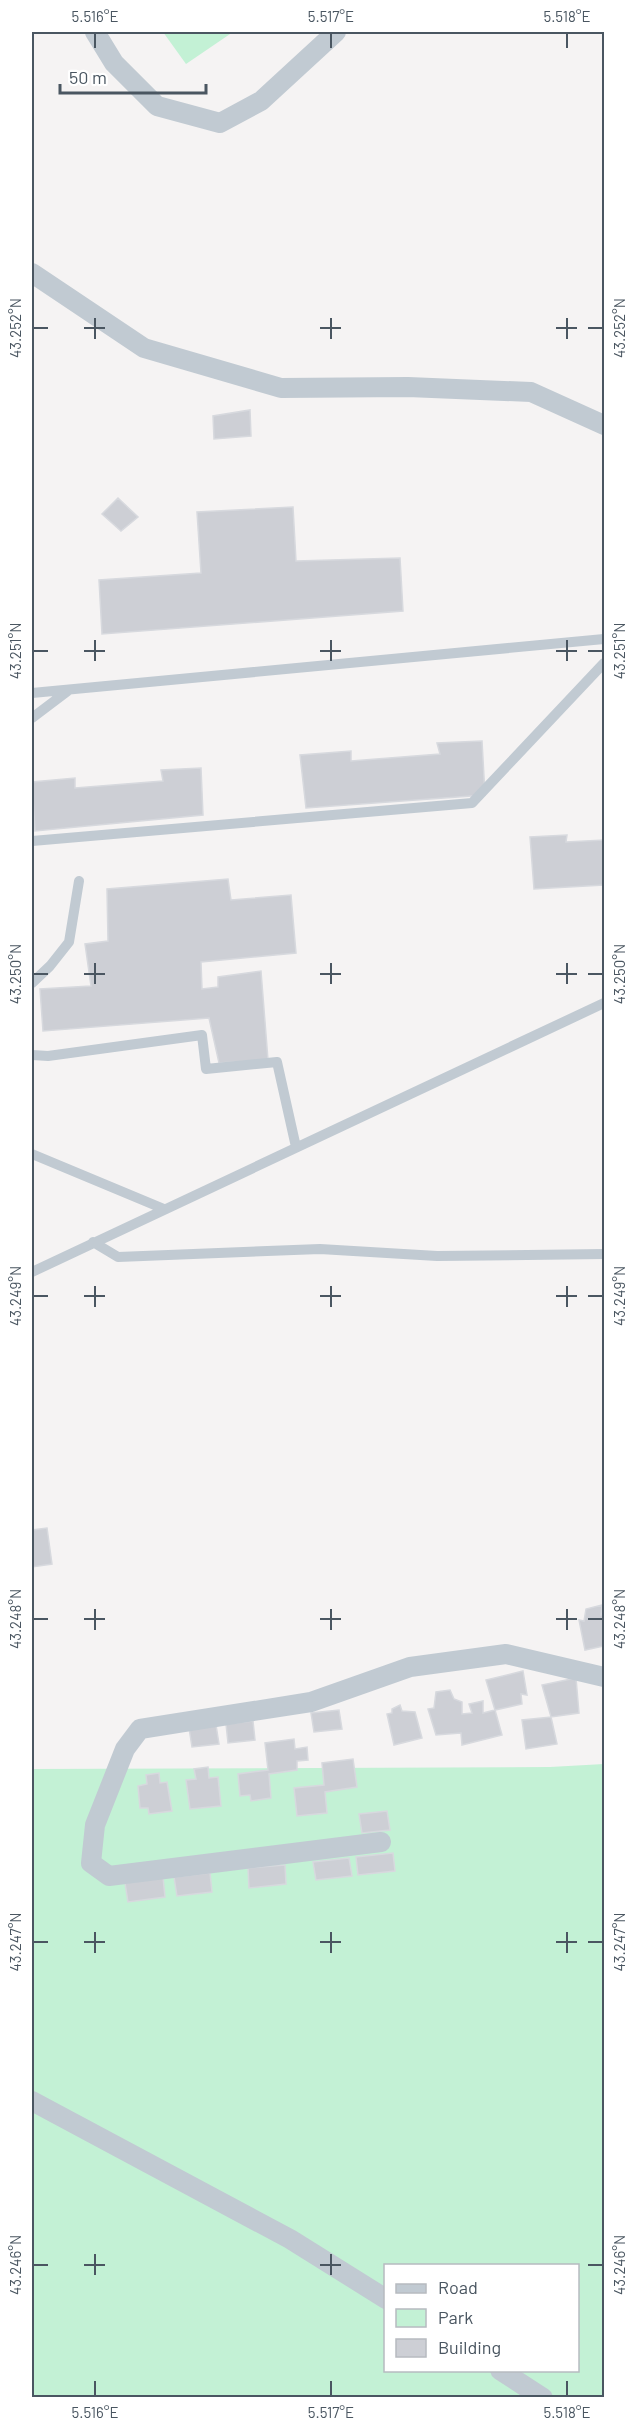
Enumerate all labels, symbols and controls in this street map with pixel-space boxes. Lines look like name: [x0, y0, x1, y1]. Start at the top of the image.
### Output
text: 5.516°E: [72, 7, 118, 25]
text: 5.517°E: [308, 7, 354, 25]
text: 5.518°E: [543, 7, 591, 25]
scale bar: [60, 57, 206, 95]
text: 50 m: [69, 66, 107, 88]
text: 43.252°N: [6, 298, 24, 358]
text: 43.252°N: [610, 298, 628, 358]
text: 43.251°N: [6, 623, 24, 679]
text: 43.251°N: [610, 623, 628, 679]
text: 43.250°N: [6, 944, 24, 1004]
text: 43.250°N: [610, 944, 628, 1004]
text: 43.249°N: [6, 1266, 24, 1326]
text: 43.249°N: [610, 1266, 628, 1326]
text: 43.248°N: [6, 1589, 24, 1649]
text: 43.248°N: [610, 1589, 628, 1649]
text: 43.247°N: [6, 1913, 24, 1971]
text: 43.247°N: [610, 1913, 628, 1971]
text: 43.246°N: [6, 2235, 24, 2295]
text: 43.246°N: [610, 2235, 628, 2295]
legend: [384, 2264, 579, 2372]
text: Road: [438, 2276, 478, 2298]
text: Park: [438, 2306, 473, 2328]
text: Building: [438, 2336, 501, 2358]
text: 5.516°E: [72, 2403, 118, 2421]
text: 5.517°E: [308, 2403, 354, 2421]
text: 5.518°E: [543, 2403, 591, 2421]

